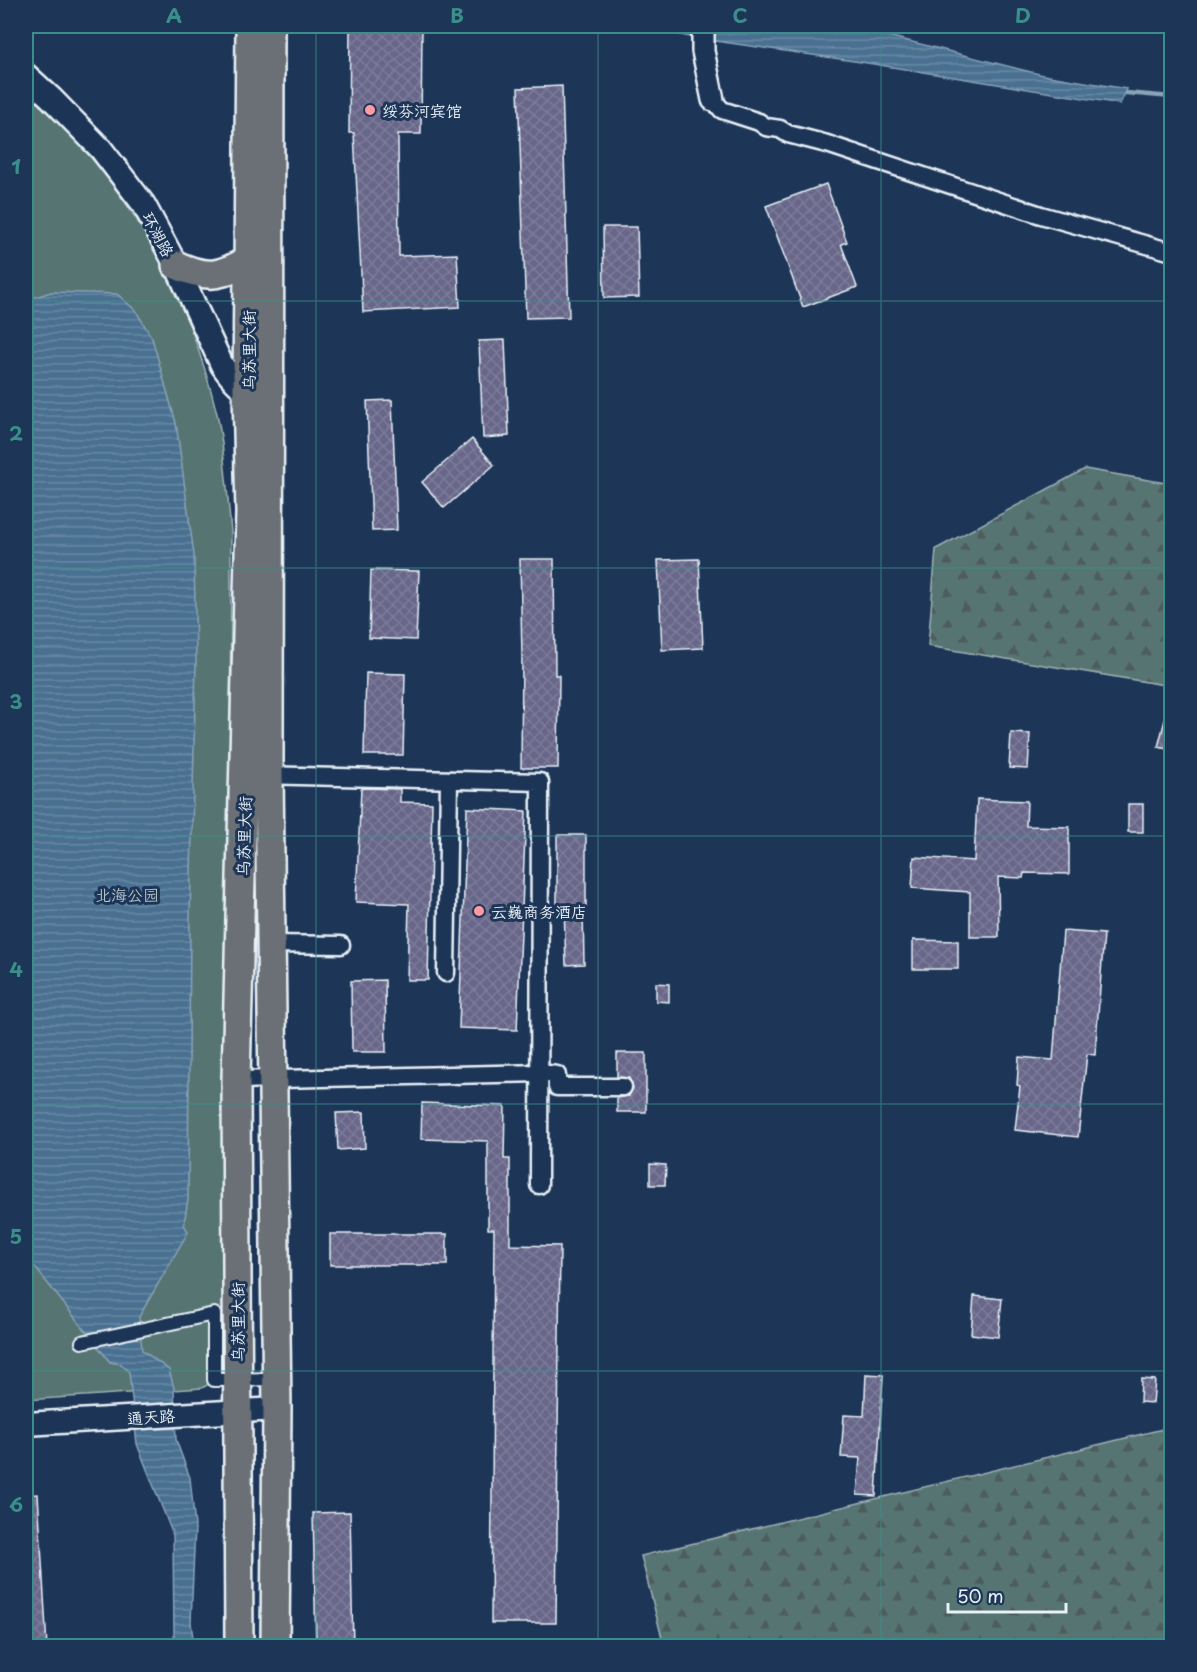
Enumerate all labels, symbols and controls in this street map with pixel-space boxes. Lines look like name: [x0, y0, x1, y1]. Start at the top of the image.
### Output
text: A: [166, 0, 182, 30]
text: B: [450, 0, 464, 30]
text: C: [732, 0, 748, 30]
text: D: [1015, 0, 1031, 30]
place label: 绥芬河宾馆: [382, 98, 462, 122]
marker: 绥芬河宾馆: [363, 103, 377, 117]
text: 1: [11, 151, 21, 181]
street label: 环湖路: [137, 207, 181, 261]
street label: 乌苏里大街: [236, 310, 260, 390]
text: 2: [9, 418, 23, 448]
text: 3: [9, 686, 23, 716]
street label: 乌苏里大街: [230, 796, 256, 876]
park label: 北海公园: [95, 882, 159, 906]
place label: 云巍商务酒店: [491, 899, 587, 923]
marker: 云巍商务酒店: [472, 904, 486, 918]
text: 4: [9, 954, 23, 984]
text: 5: [10, 1221, 22, 1251]
street label: 乌苏里大街: [225, 1282, 249, 1362]
street label: 通天路: [126, 1402, 176, 1430]
text: 6: [9, 1489, 23, 1519]
scale bar: [948, 1576, 1066, 1614]
text: 50 m: [957, 1582, 1004, 1609]

